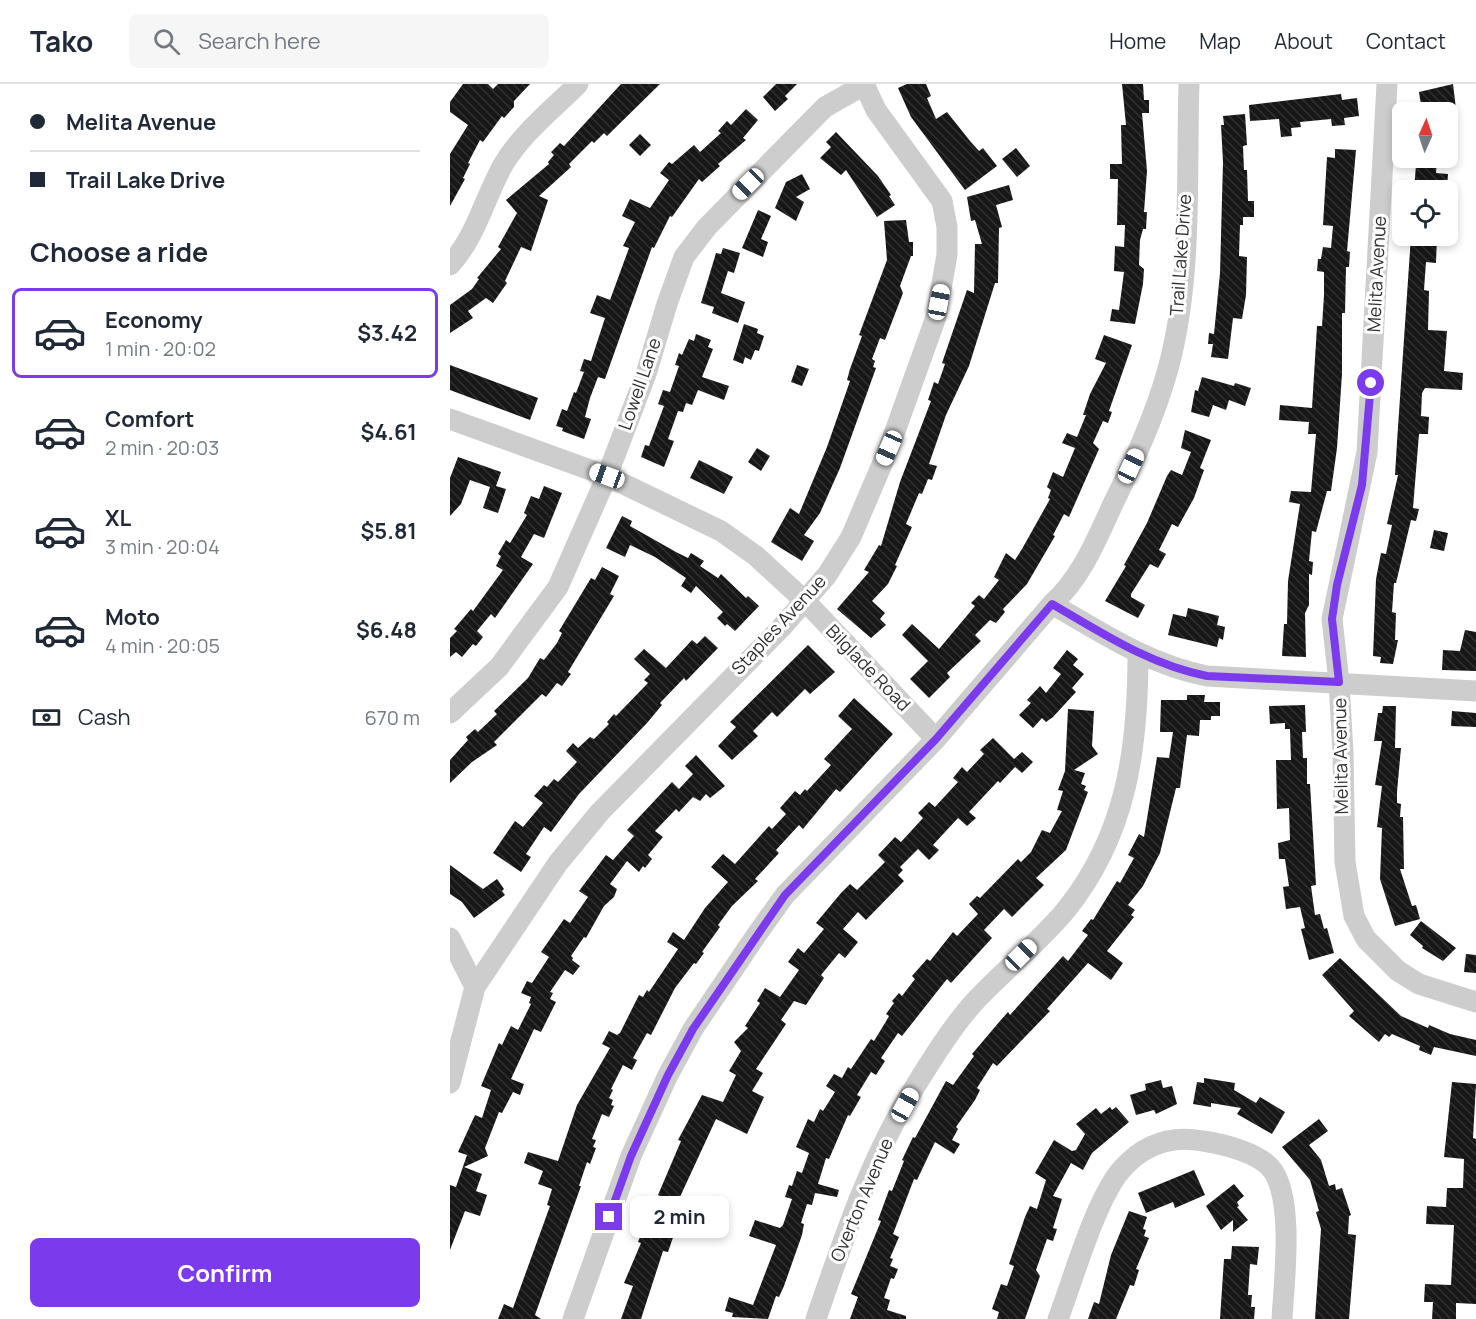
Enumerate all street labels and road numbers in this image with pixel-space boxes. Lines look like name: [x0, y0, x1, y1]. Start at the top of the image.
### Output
street label: Trail Lake Drive: [1164, 193, 1196, 317]
street label: Melita Avenue: [1361, 215, 1391, 333]
street label: Lowell Lane: [612, 334, 666, 433]
street label: Staples Avenue: [726, 569, 831, 679]
street label: Bilglade Road: [821, 619, 916, 716]
street label: Melita Avenue: [1327, 698, 1353, 814]
street label: Overton Avenue: [824, 1134, 898, 1265]

